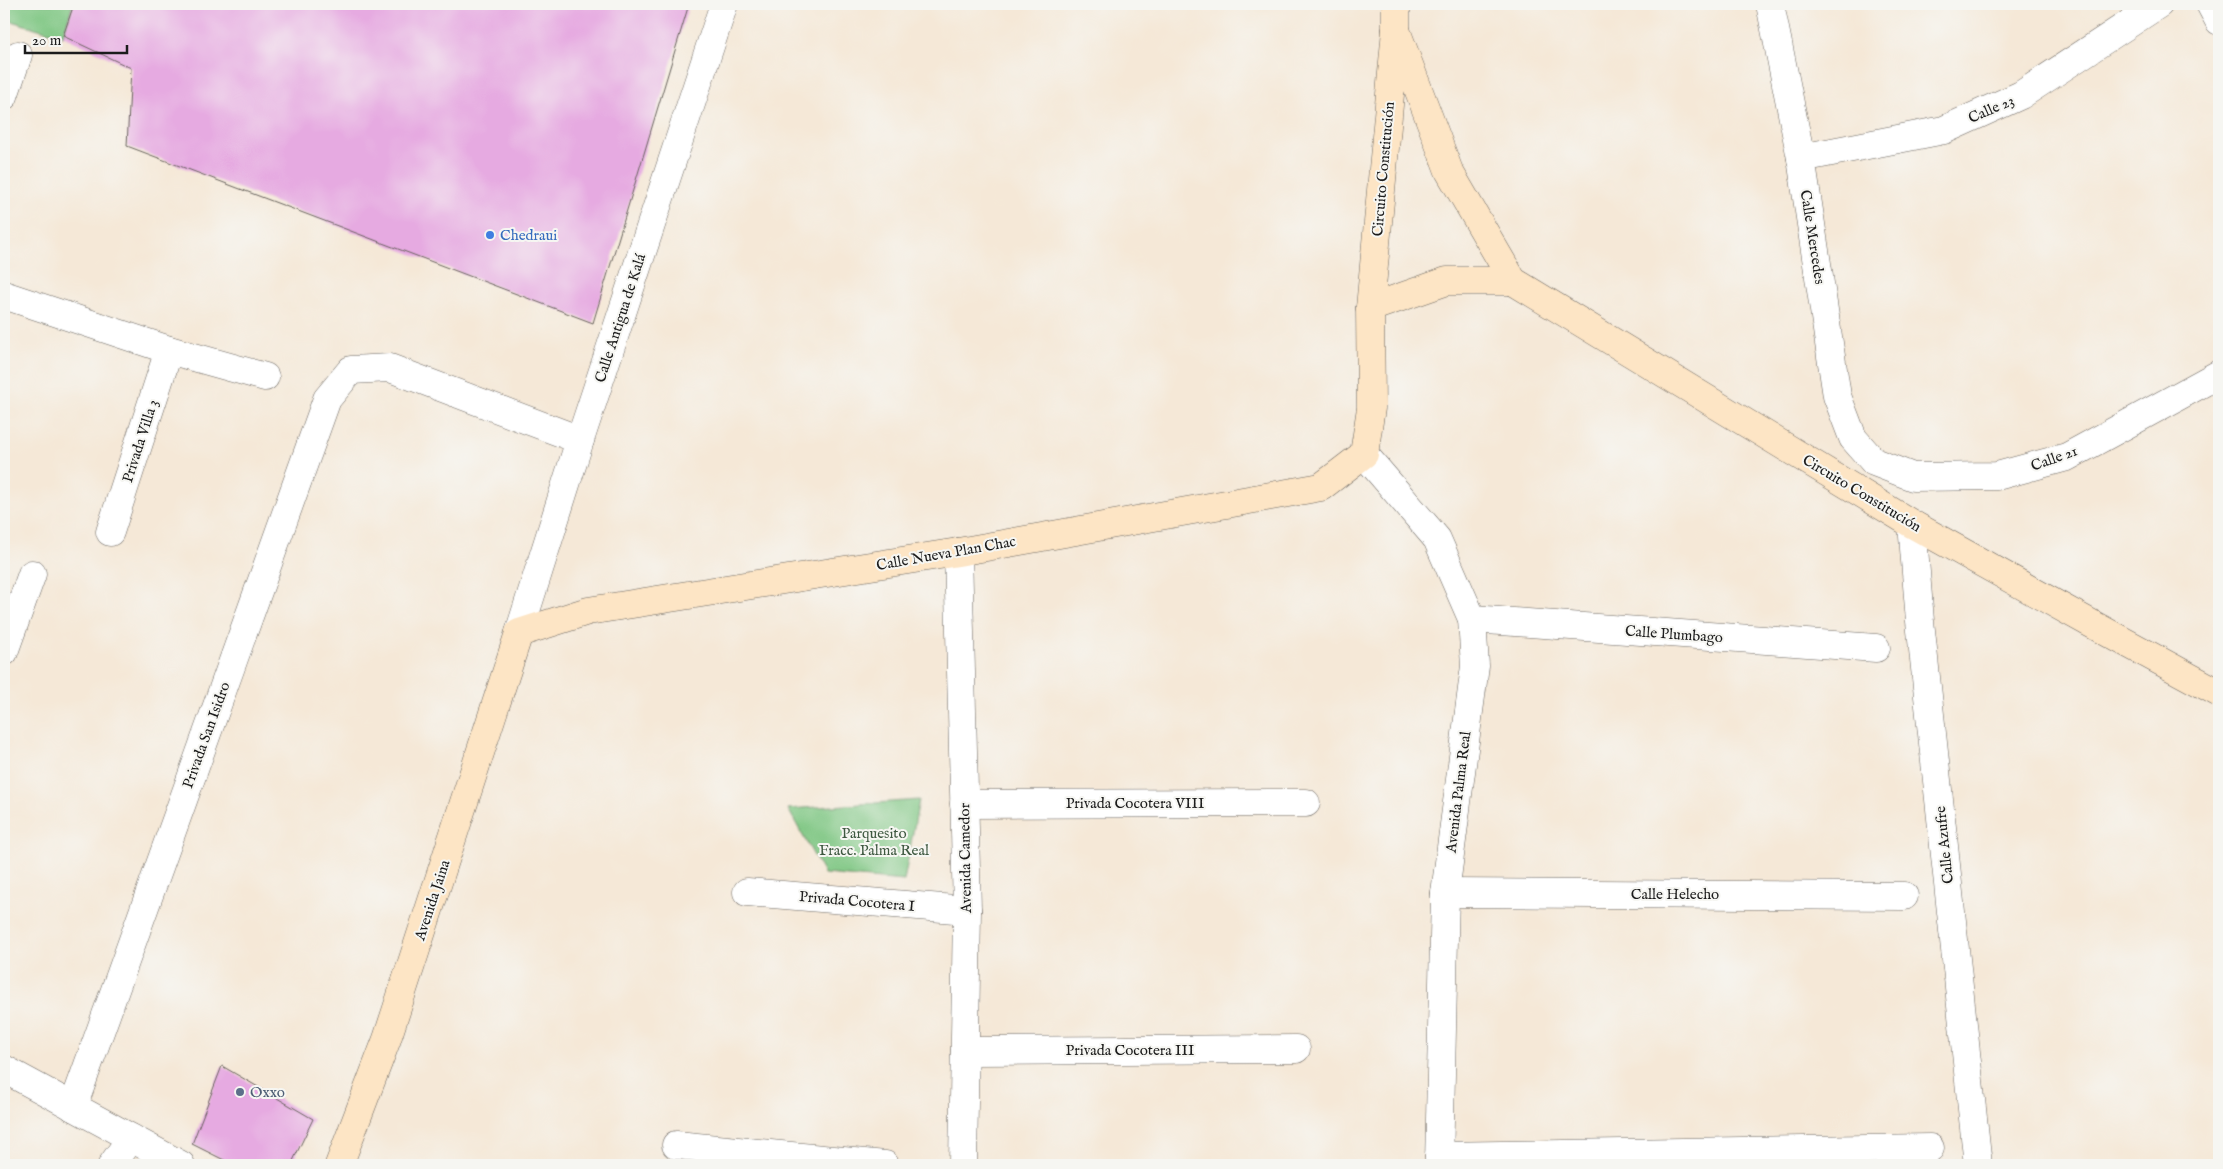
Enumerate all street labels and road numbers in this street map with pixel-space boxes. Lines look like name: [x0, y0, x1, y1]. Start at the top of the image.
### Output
street label: Calle 23: [1965, 91, 2017, 128]
street label: Circuito Constitución: [1368, 101, 1399, 237]
street label: Calle Mercedes: [1796, 188, 1829, 286]
street label: Calle Antigua de Kalá: [591, 251, 650, 385]
street label: Privada Villa 3: [118, 397, 163, 485]
street label: Calle 21: [2028, 441, 2080, 476]
street label: Circuito Constitución: [1799, 450, 1925, 536]
street label: Calle Nueva Plan Chac: [875, 532, 1017, 575]
street label: Calle Plumbago: [1624, 622, 1724, 647]
street label: Privada San Isidro: [178, 679, 234, 791]
street label: Avenida Palma Real: [1441, 729, 1475, 855]
street label: Privada Cocotera VIII: [1066, 794, 1205, 813]
street label: Avenida Camedor: [955, 802, 976, 914]
street label: Calle Azufre: [1931, 805, 1958, 885]
street label: Avenida Jaina: [410, 857, 455, 944]
street label: Calle Helecho: [1631, 885, 1719, 904]
street label: Privada Cocotera I: [798, 887, 916, 916]
street label: Privada Cocotera III: [1066, 1041, 1195, 1060]

